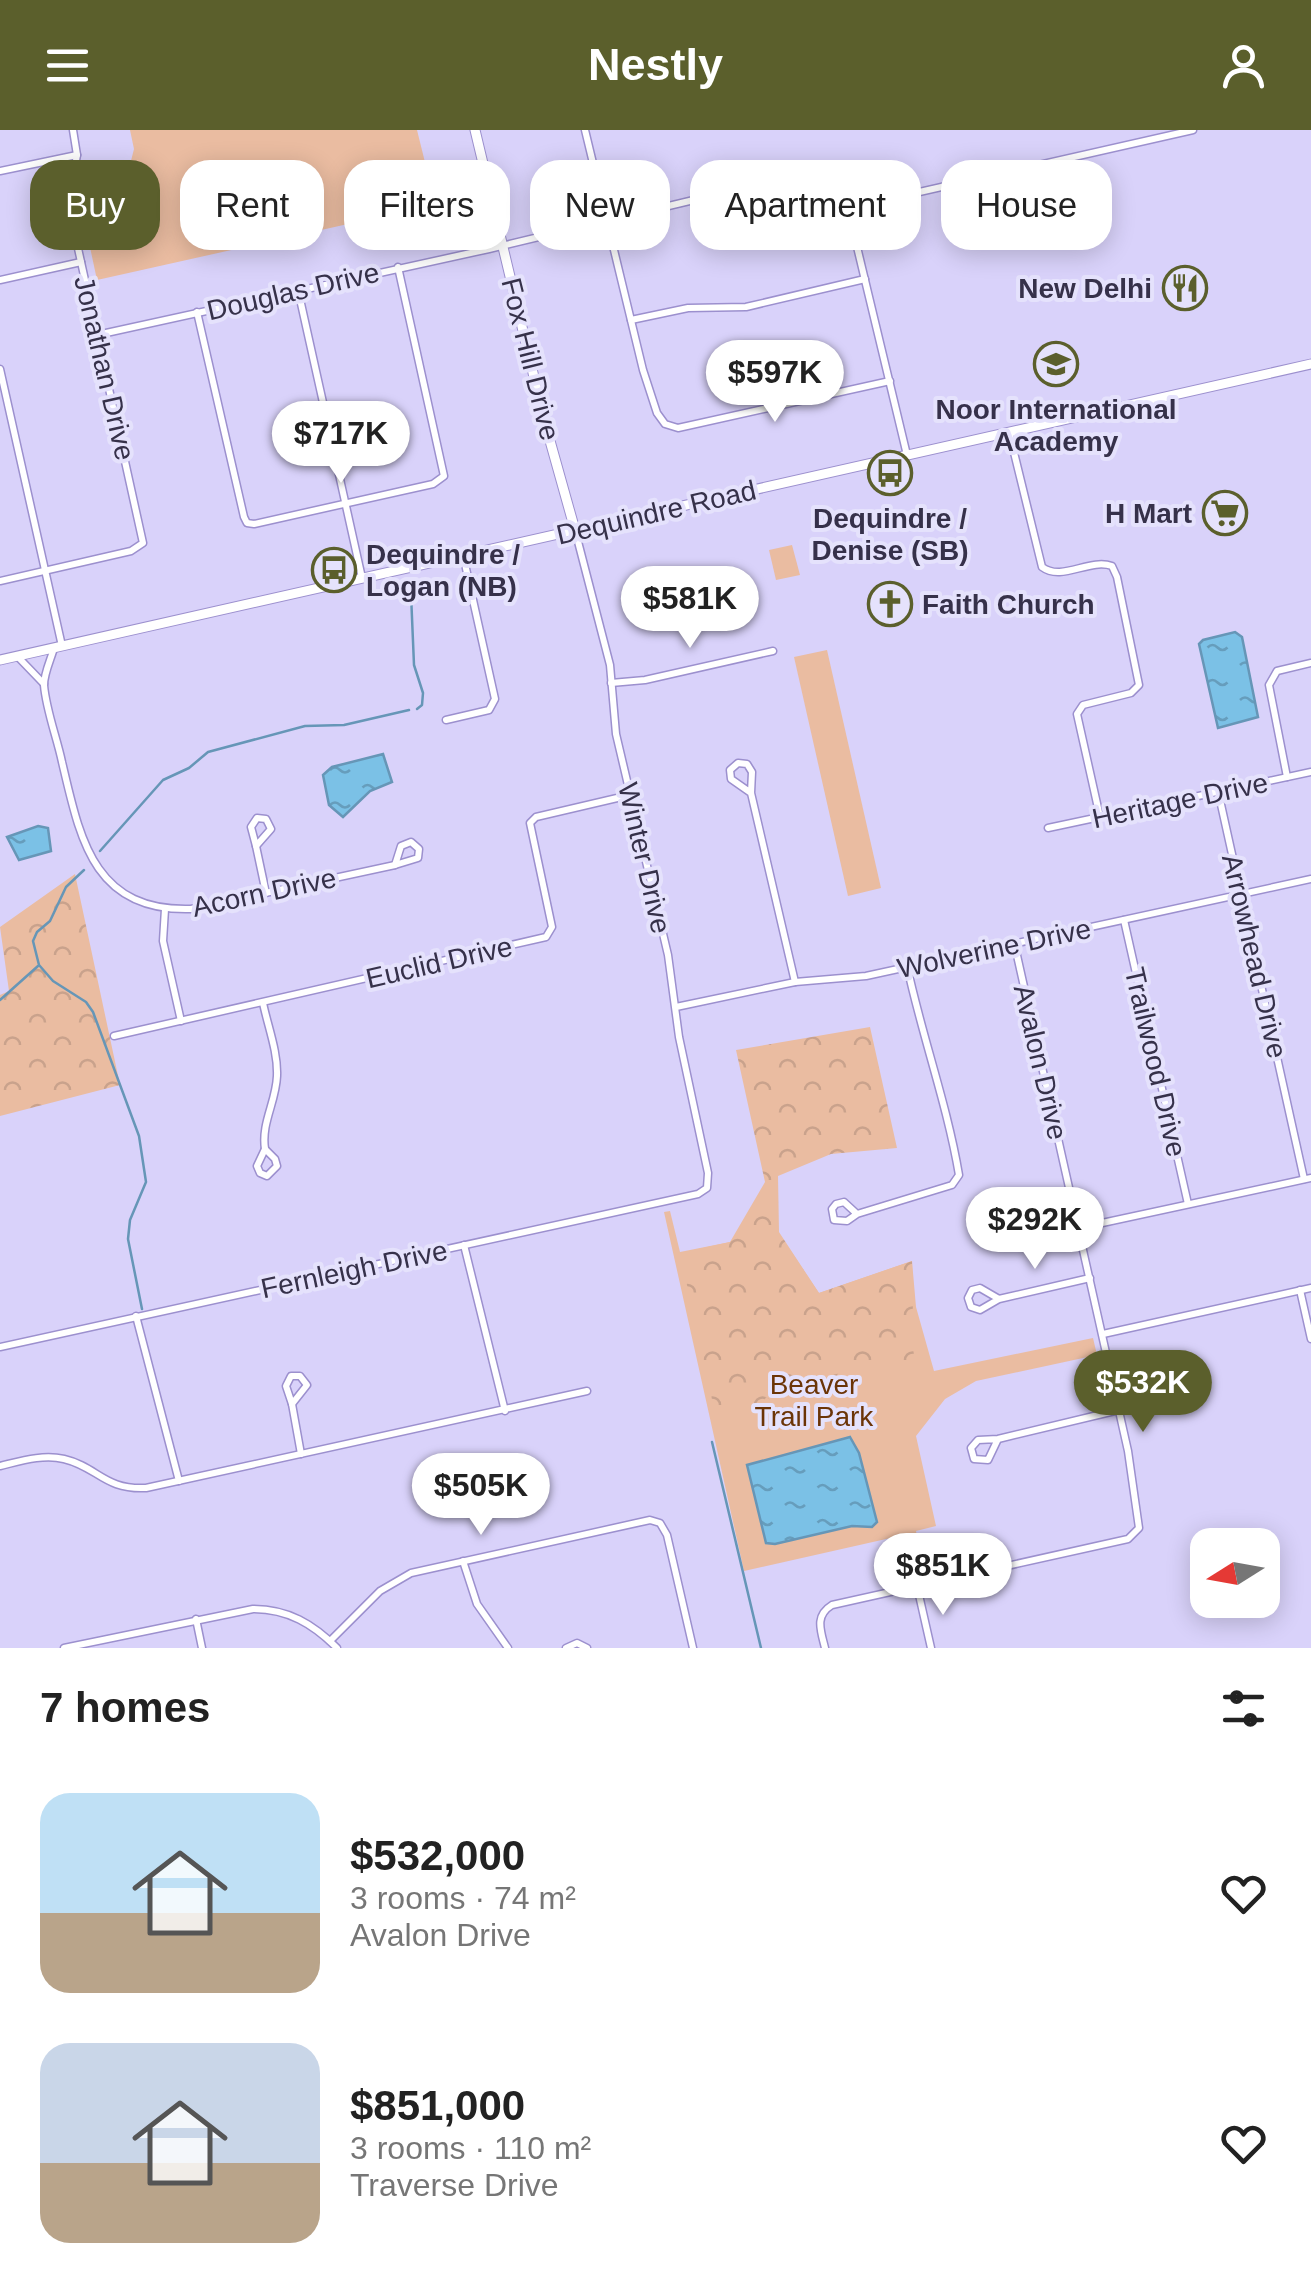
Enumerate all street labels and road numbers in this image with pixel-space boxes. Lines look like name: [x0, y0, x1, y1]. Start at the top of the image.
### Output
street label: Douglas Drive: [204, 257, 382, 326]
street label: Jonathan Drive: [68, 273, 141, 463]
street label: Fox Hill Drive: [495, 275, 566, 444]
street label: Dequindre Road: [553, 474, 759, 551]
street label: Heritage Drive: [1089, 767, 1271, 834]
street label: Winter Drive: [612, 780, 677, 937]
street label: Arrowhead Drive: [1216, 851, 1293, 1061]
street label: Acorn Drive: [189, 862, 339, 923]
street label: Wolverine Drive: [894, 913, 1094, 984]
street label: Euclid Drive: [363, 931, 515, 994]
street label: Trailwood Drive: [1119, 964, 1192, 1160]
street label: Avalon Drive: [1008, 982, 1073, 1143]
street label: Fernleigh Drive: [258, 1235, 450, 1304]

